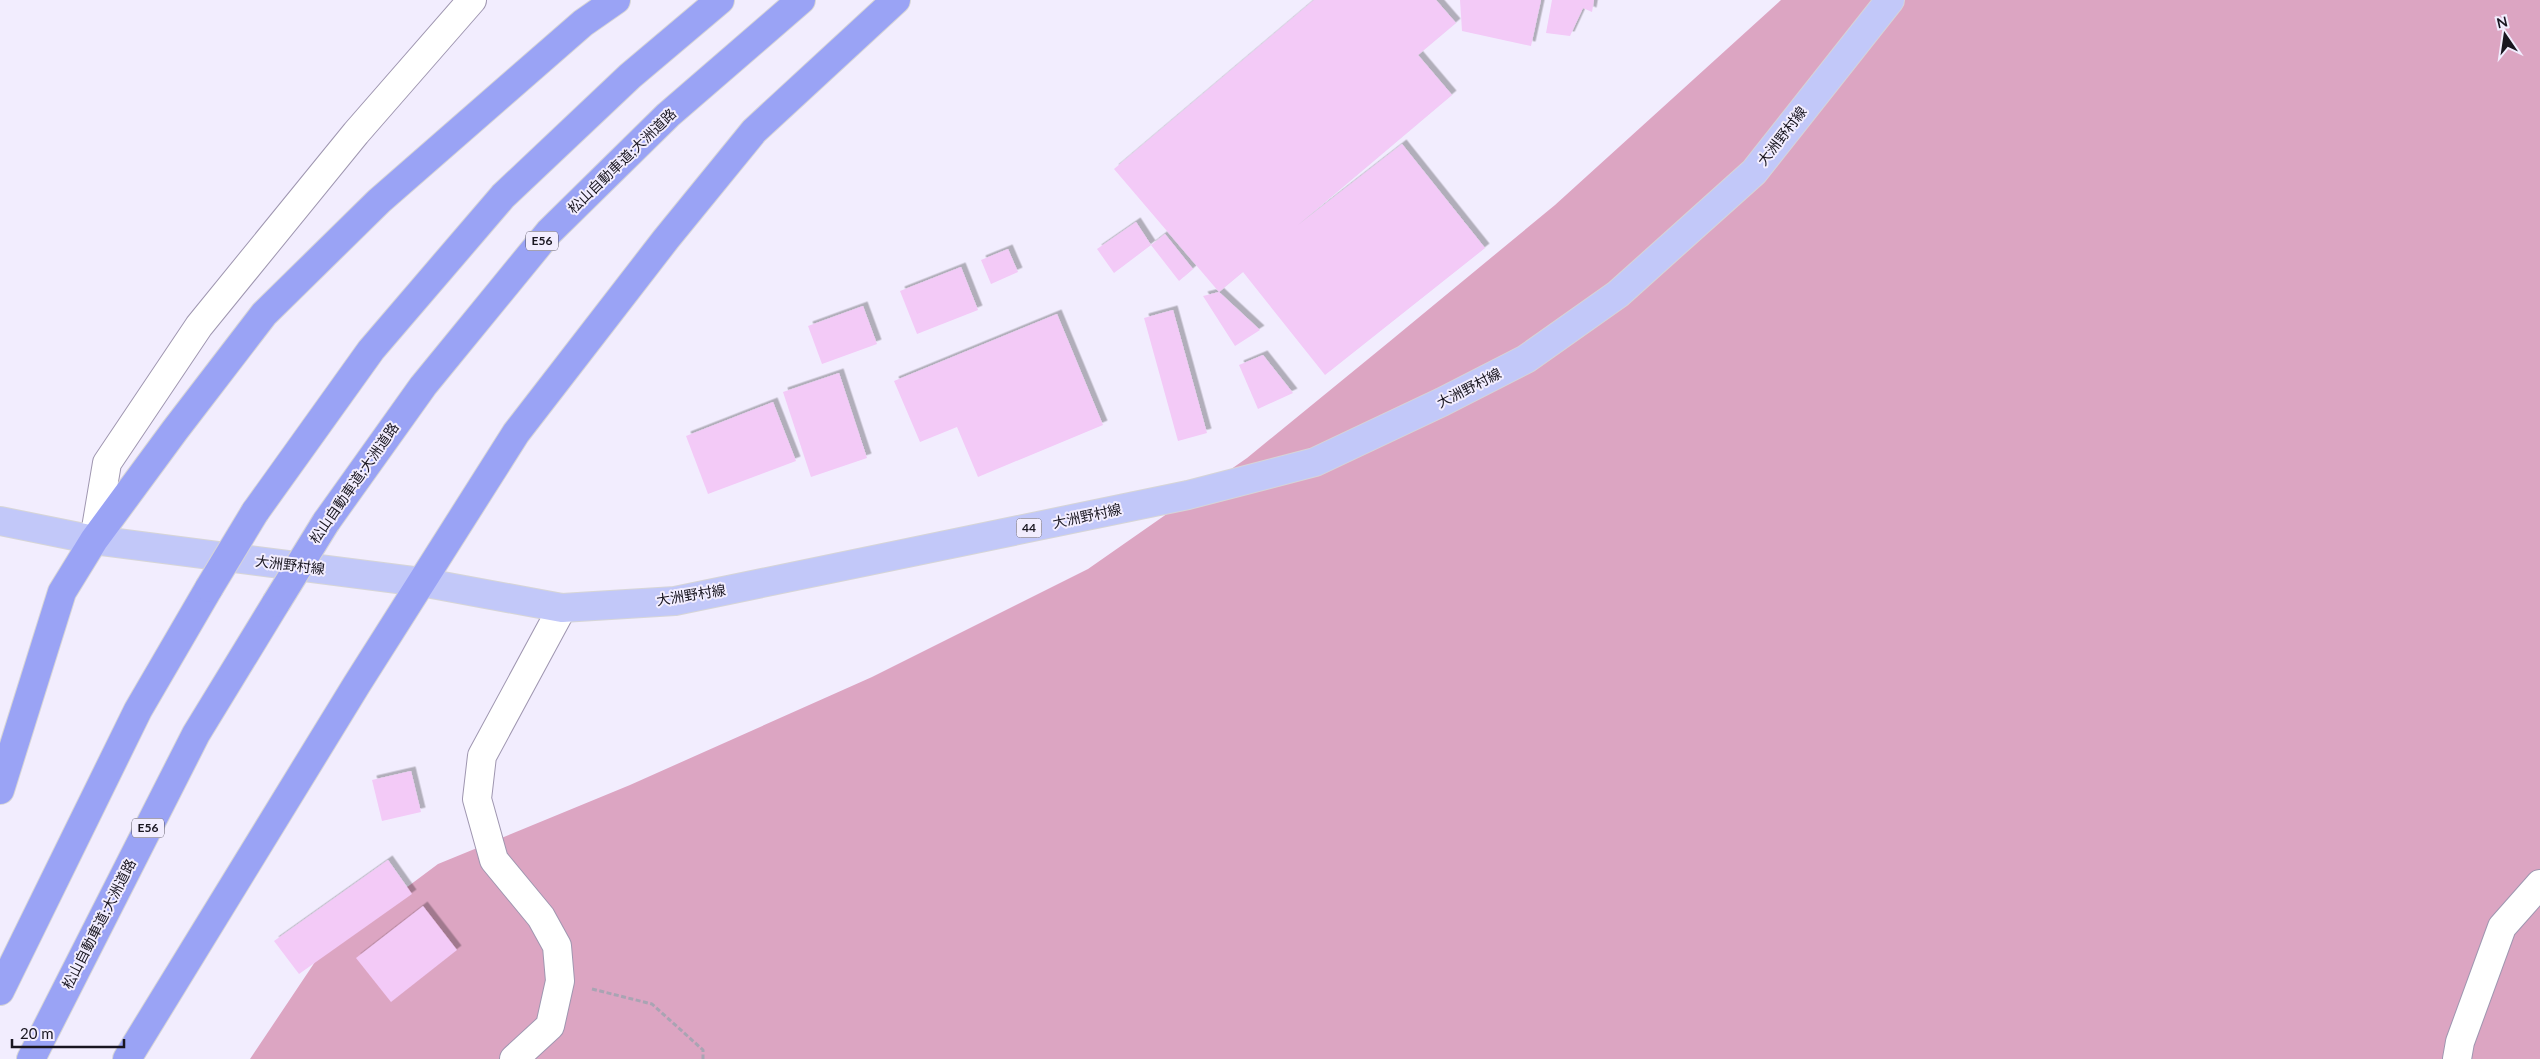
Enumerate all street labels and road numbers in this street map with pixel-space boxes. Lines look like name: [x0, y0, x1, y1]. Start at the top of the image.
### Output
street label: 大洲野村線: [1753, 103, 1810, 169]
street label: 松山自動車道;大洲道路: [564, 105, 679, 217]
road number: E56: [526, 232, 558, 250]
street label: 大洲野村線: [1434, 364, 1504, 411]
street label: 松山自動車道;大洲道路: [305, 419, 402, 546]
street label: 大洲野村線: [1051, 500, 1123, 531]
road number: 44: [1016, 518, 1042, 538]
street label: 大洲野村線: [254, 552, 326, 577]
street label: 大洲野村線: [655, 581, 727, 608]
road number: E56: [132, 818, 164, 838]
street label: 松山自動車道;大洲道路: [58, 856, 139, 992]

